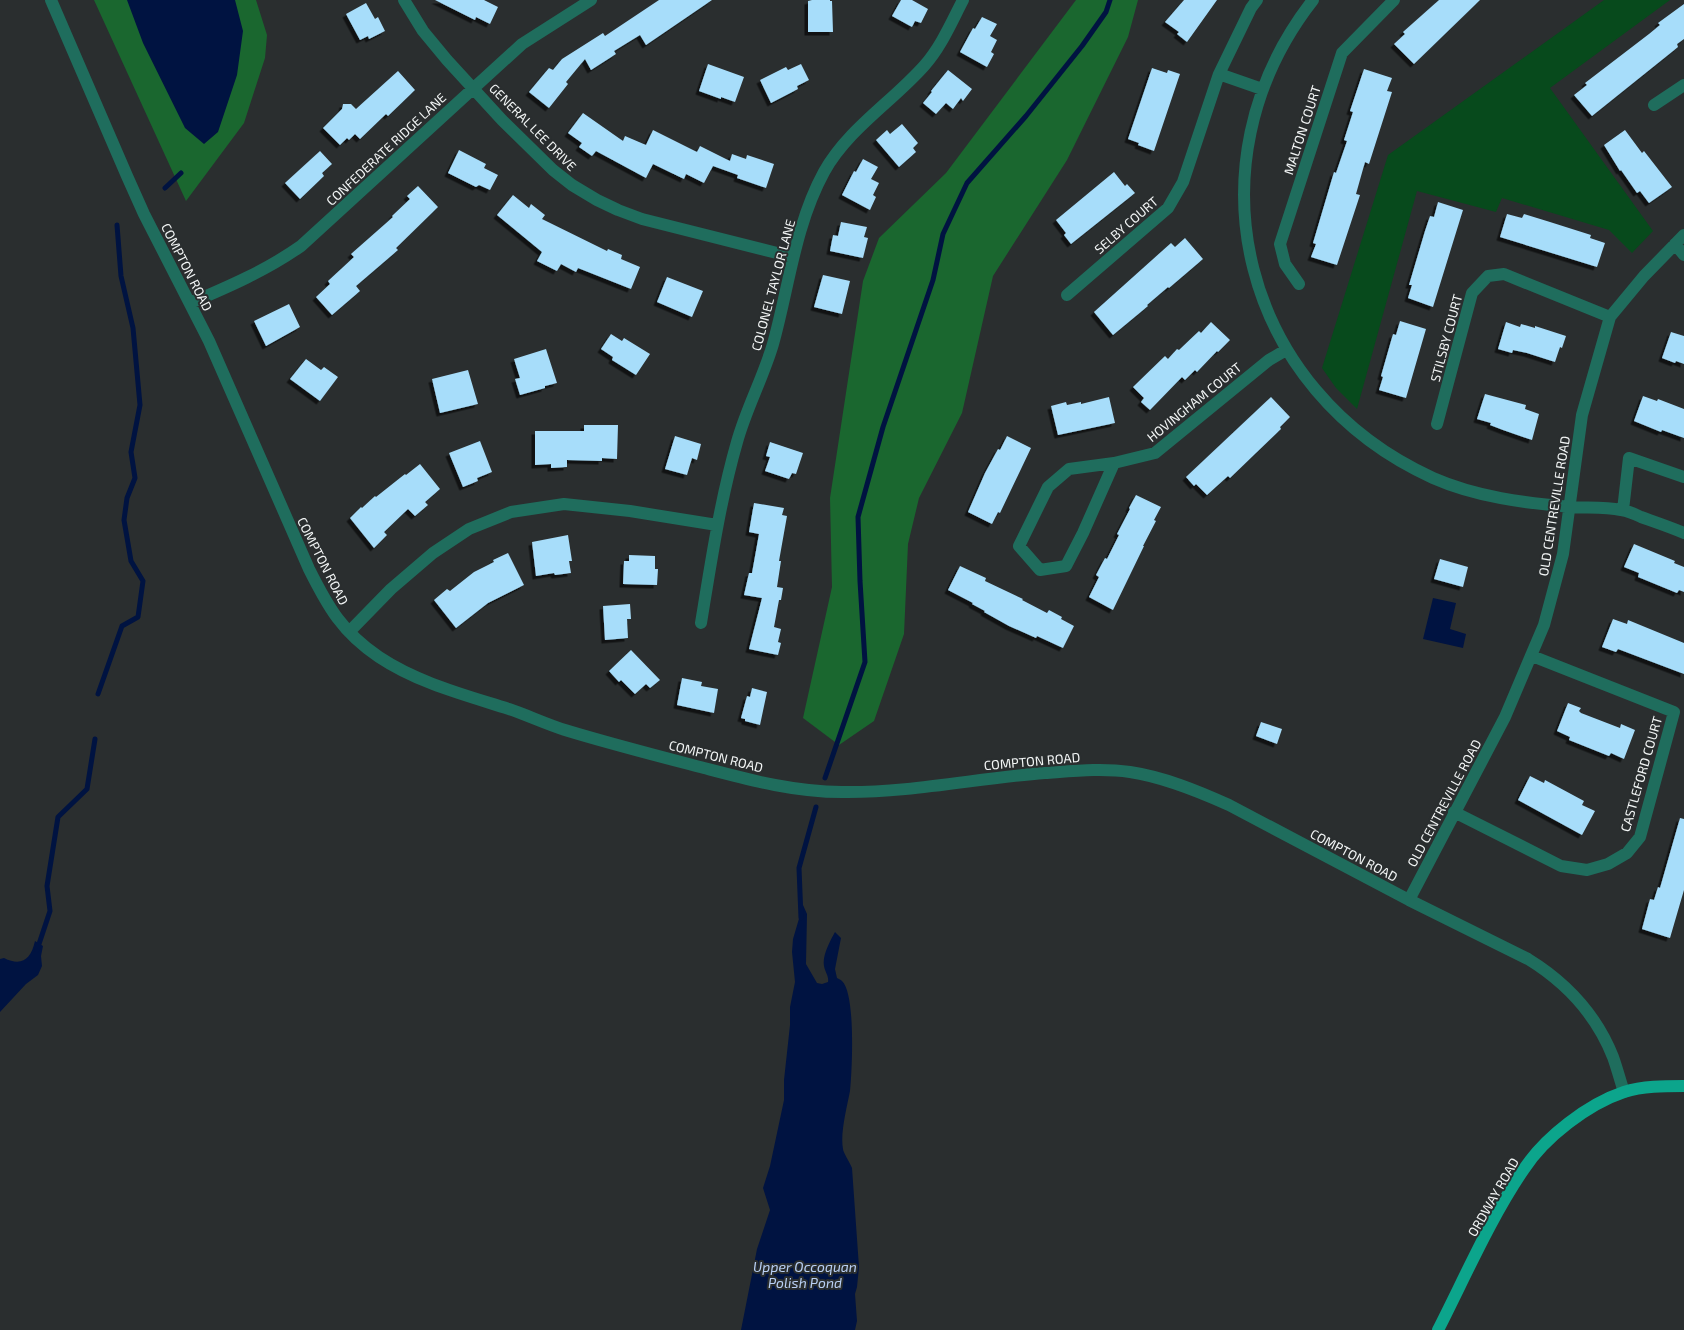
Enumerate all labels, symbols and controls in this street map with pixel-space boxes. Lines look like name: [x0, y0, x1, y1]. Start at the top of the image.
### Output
street label: GENERAL LEE DRIVE: [486, 80, 580, 174]
street label: MALTON COURT: [1280, 83, 1324, 177]
street label: CONFEDERATE RIDGE LANE: [323, 89, 449, 209]
street label: SELBY COURT: [1091, 193, 1161, 257]
street label: COLONEL TAYLOR LANE: [748, 218, 798, 352]
street label: COMPTON ROAD: [158, 220, 216, 314]
street label: STILSBY COURT: [1427, 292, 1466, 384]
street label: HOVINGHAM COURT: [1143, 359, 1245, 445]
street label: OLD CENTREVILLE ROAD: [1535, 435, 1573, 577]
street label: COMPTON ROAD: [294, 514, 352, 608]
street label: CASTLEFORD COURT: [1617, 714, 1665, 834]
street label: COMPTON ROAD: [667, 737, 765, 775]
street label: OLD CENTREVILLE ROAD: [1404, 737, 1484, 869]
street label: COMPTON ROAD: [983, 749, 1081, 773]
street label: COMPTON ROAD: [1308, 825, 1400, 885]
street label: ORDWAY ROAD: [1464, 1155, 1522, 1239]
water label: Upper Occoquan Polish Pond: [753, 1258, 857, 1291]

